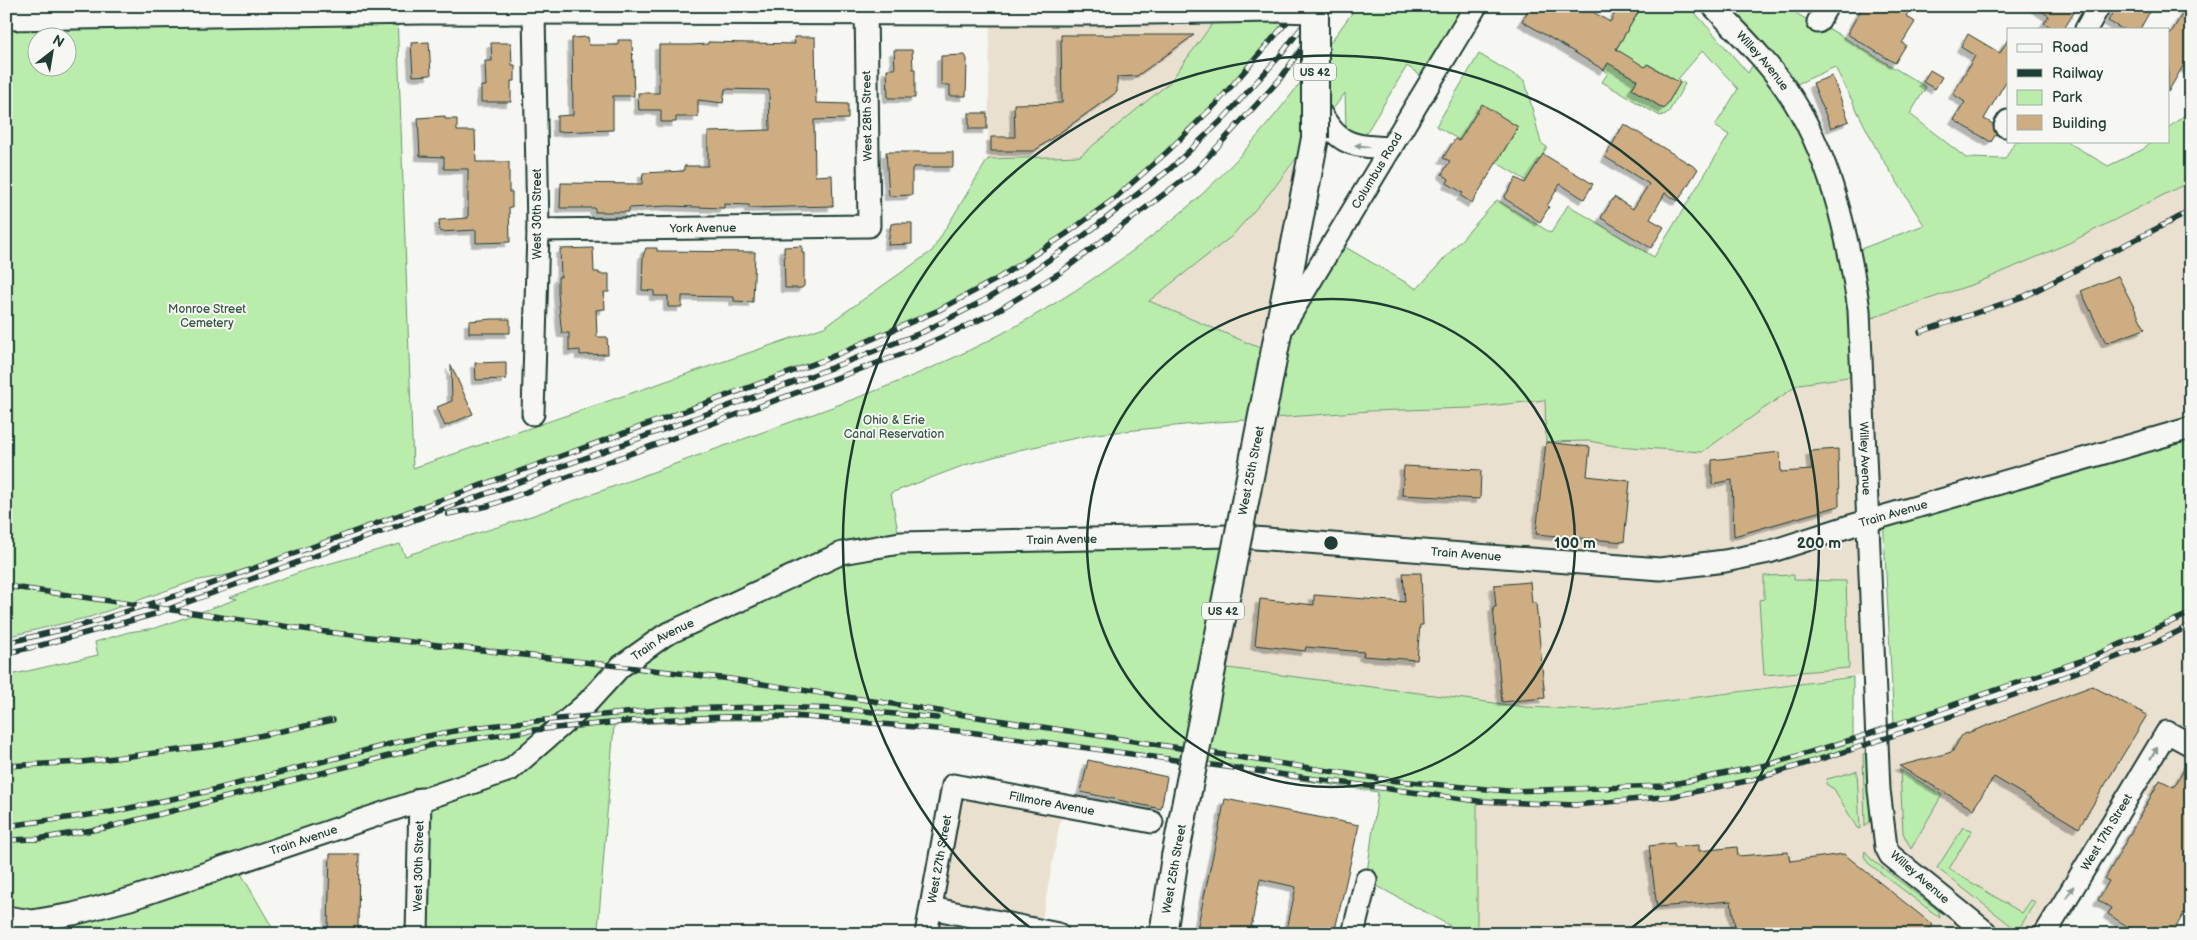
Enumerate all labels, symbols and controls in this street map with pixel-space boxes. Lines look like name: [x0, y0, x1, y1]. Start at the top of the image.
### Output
north arrow: [28, 28, 78, 78]
street label: Willey Avenue: [1733, 28, 1792, 94]
legend: [2007, 28, 2170, 142]
text: N: [50, 31, 67, 51]
text: Road: [2052, 38, 2088, 57]
road number: US 42: [1294, 64, 1336, 80]
text: Railway: [2052, 64, 2103, 83]
street label: West 28th Street: [859, 70, 876, 161]
text: Park: [2052, 88, 2083, 107]
text: Building: [2052, 114, 2107, 133]
street label: Columbus Road: [1349, 130, 1406, 212]
one-way arrow: [1354, 142, 1370, 150]
street label: West 30th Street: [530, 168, 545, 259]
street label: York Avenue: [669, 221, 736, 236]
park label: Monroe Street Cemetery: [168, 302, 246, 331]
park label: Ohio & Erie Canal Reservation: [844, 413, 944, 442]
street label: Willey Avenue: [1856, 421, 1874, 496]
street label: West 25th Street: [1236, 424, 1268, 516]
street label: Train Avenue: [1857, 497, 1929, 531]
street label: Train Avenue: [1026, 532, 1097, 548]
centre of rings: [1322, 534, 1340, 552]
text: 100 m: [1554, 534, 1596, 553]
text: 200 m: [1797, 534, 1841, 553]
street label: Train Avenue: [1430, 545, 1502, 565]
road number: US 42: [1202, 602, 1244, 620]
street label: Train Avenue: [629, 616, 697, 664]
one-way arrow: [2150, 746, 2159, 759]
street label: Fillmore Avenue: [1008, 789, 1096, 819]
street label: West 17th Street: [2078, 791, 2136, 874]
street label: West 27th Street: [925, 814, 955, 905]
street label: West 30th Street: [411, 820, 428, 912]
street label: Train Avenue: [268, 822, 339, 859]
street label: West 25th Street: [1159, 823, 1190, 915]
street label: Willey Avenue: [1887, 848, 1952, 907]
one-way arrow: [2066, 885, 2075, 898]

